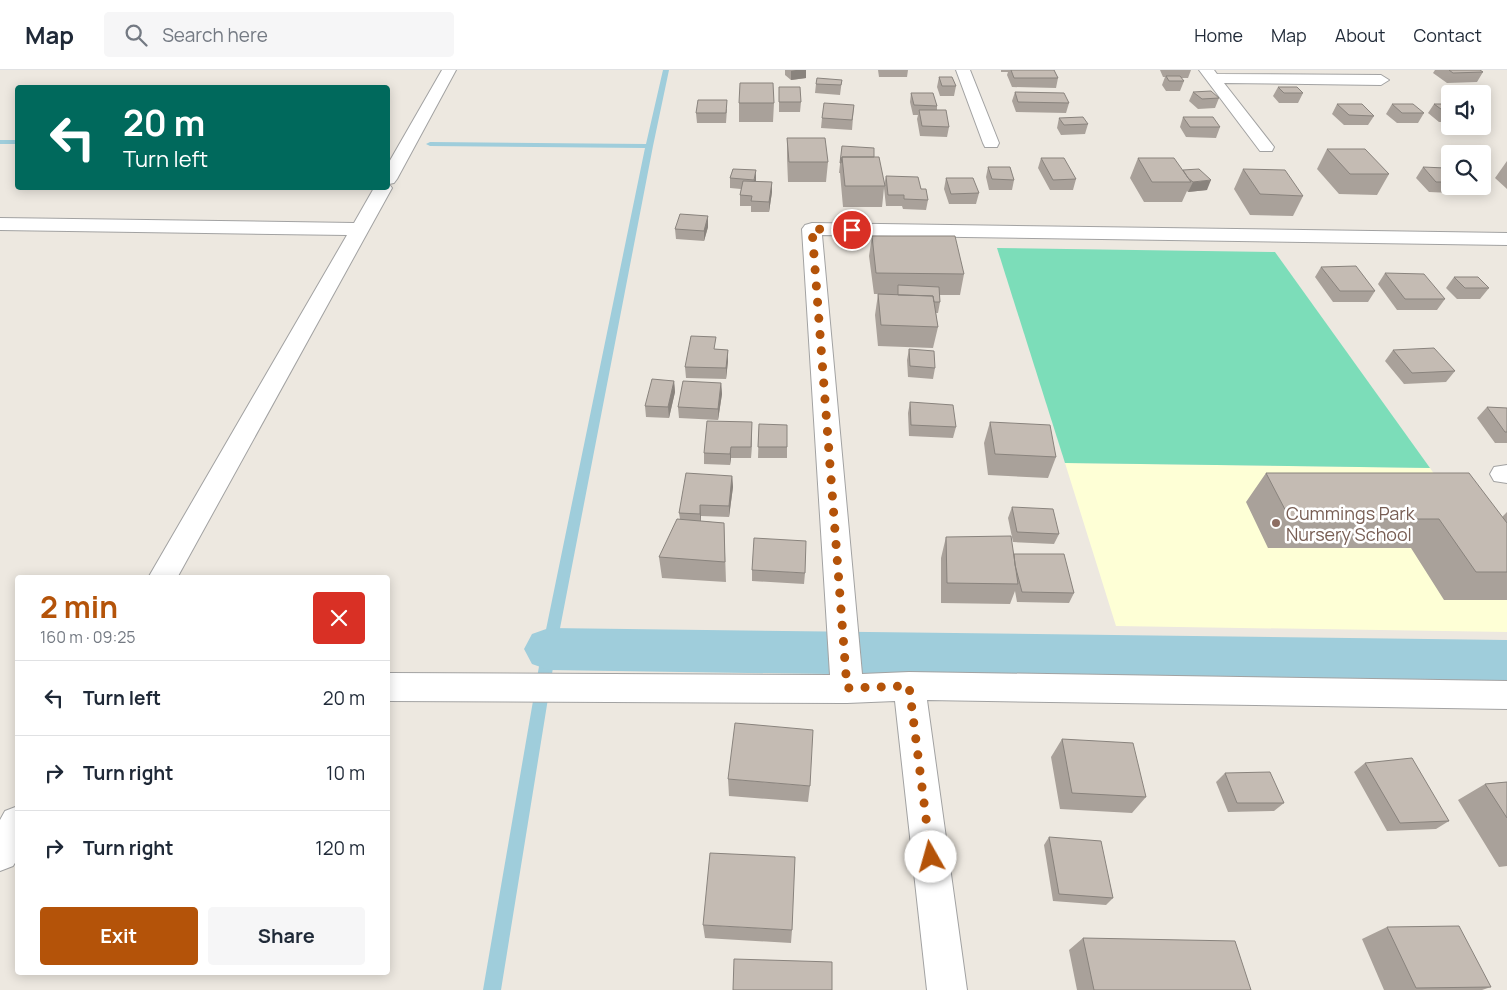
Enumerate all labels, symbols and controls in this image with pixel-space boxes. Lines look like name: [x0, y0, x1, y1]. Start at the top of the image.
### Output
search box: [104, 12, 454, 57]
text: Map: [25, 18, 74, 51]
icon: search: [122, 21, 150, 49]
text: Search here: [162, 22, 268, 48]
text: Home: [1194, 23, 1243, 47]
text: Map: [1271, 23, 1307, 47]
text: About: [1335, 23, 1385, 47]
text: Contact: [1413, 23, 1482, 47]
map controls: [1441, 85, 1491, 195]
button: sound: [1441, 85, 1491, 135]
text: 20 m: [123, 99, 205, 147]
icon: left: [40, 105, 105, 170]
text: Turn left: [123, 144, 208, 174]
button: search: [1441, 145, 1491, 195]
pin: [831, 209, 873, 251]
icon: arrive: [838, 216, 866, 244]
place label: Cummings Park Nursery School: [1286, 501, 1416, 546]
marker: Cummings Park Nursery School: [1270, 517, 1282, 529]
text: 2 min: [40, 586, 118, 627]
button: close: [313, 592, 365, 644]
text: 160 m · 09:25: [40, 626, 136, 648]
icon: left: [40, 684, 68, 712]
text: Turn left: [83, 685, 161, 711]
text: 20 m: [323, 685, 365, 711]
icon: right: [40, 759, 68, 787]
text: Turn right: [83, 760, 173, 786]
text: 10 m: [326, 760, 365, 786]
position arrow: [904, 830, 956, 882]
icon: right: [40, 834, 68, 862]
text: Turn right: [83, 835, 173, 861]
text: 120 m: [315, 835, 365, 861]
button: Exit: [40, 907, 198, 965]
button: Share: [208, 907, 365, 965]

